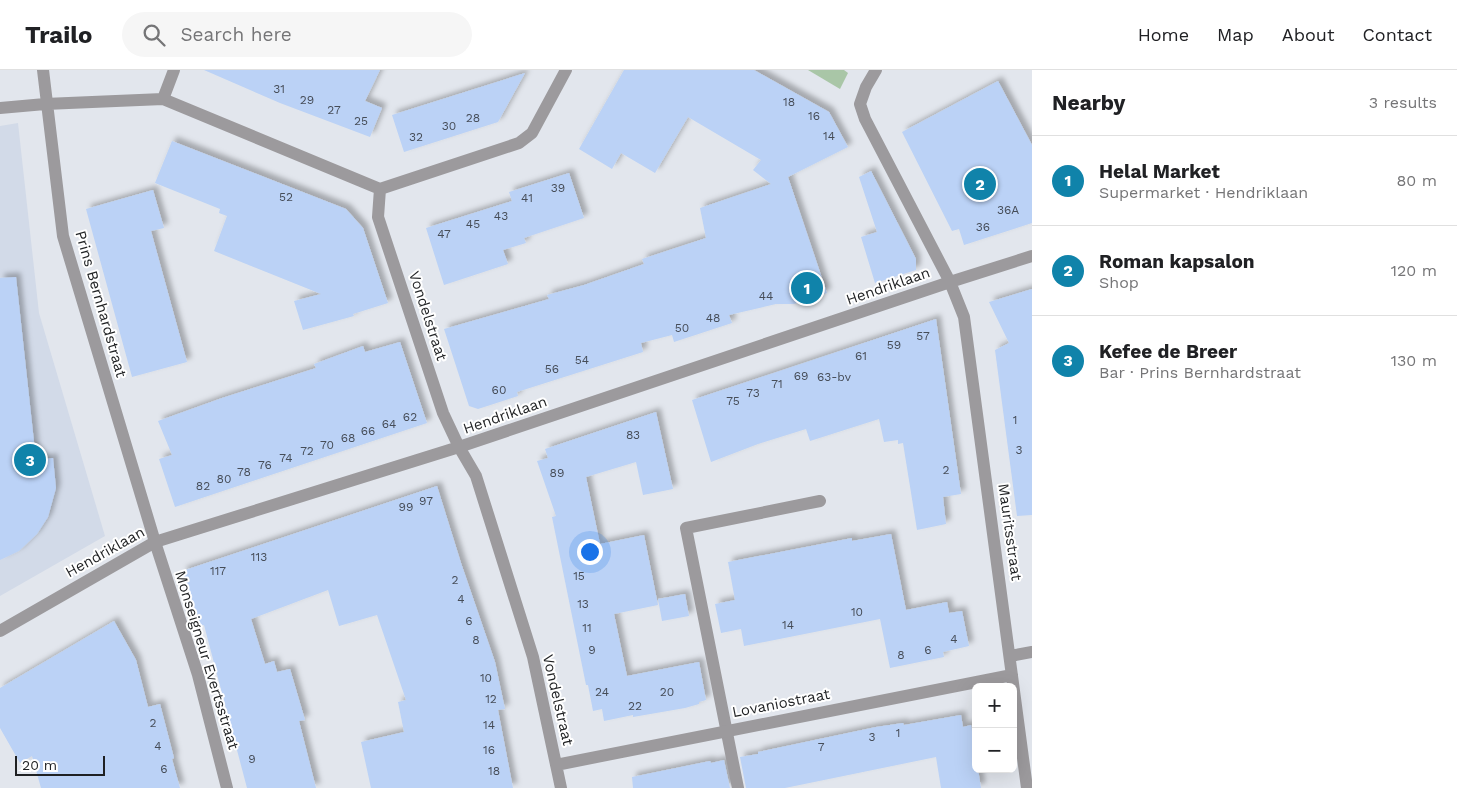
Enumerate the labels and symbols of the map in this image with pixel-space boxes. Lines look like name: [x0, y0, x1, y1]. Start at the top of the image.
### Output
house number: 31: [273, 82, 285, 96]
house number: 29: [300, 93, 314, 107]
house number: 18: [783, 95, 795, 109]
house number: 27: [327, 103, 341, 117]
house number: 16: [808, 109, 820, 123]
house number: 28: [466, 111, 480, 125]
house number: 25: [354, 114, 368, 128]
house number: 30: [442, 119, 456, 133]
house number: 14: [823, 129, 835, 143]
house number: 32: [409, 130, 423, 144]
pin: 2: [964, 165, 996, 203]
house number: 39: [551, 181, 565, 195]
house number: 52: [279, 190, 293, 204]
house number: 41: [521, 191, 533, 205]
house number: 36A: [997, 203, 1019, 217]
house number: 43: [494, 209, 508, 223]
house number: 45: [466, 217, 480, 231]
house number: 36: [976, 220, 990, 234]
house number: 47: [437, 227, 451, 241]
street label: Prins Bernhardstraat: [71, 229, 131, 380]
street label: Hendriklaan: [844, 263, 932, 309]
street label: Vondelstraat: [405, 269, 451, 364]
pin: 1: [791, 269, 823, 307]
house number: 44: [759, 289, 773, 303]
house number: 48: [706, 311, 720, 325]
house number: 50: [675, 321, 689, 335]
house number: 57: [916, 329, 930, 343]
house number: 59: [887, 338, 901, 352]
house number: 61: [855, 349, 867, 363]
house number: 54: [575, 353, 589, 367]
house number: 56: [545, 362, 559, 376]
house number: 69: [794, 369, 808, 383]
house number: 63-bv: [817, 370, 852, 384]
house number: 71: [771, 377, 783, 391]
house number: 60: [492, 383, 506, 397]
house number: 73: [746, 386, 760, 400]
street label: Hendriklaan: [461, 392, 549, 438]
house number: 75: [726, 394, 740, 408]
house number: 62: [403, 410, 417, 424]
house number: 1: [1013, 413, 1017, 427]
house number: 64: [382, 417, 396, 431]
house number: 66: [361, 424, 375, 438]
house number: 83: [626, 428, 640, 442]
house number: 68: [341, 431, 355, 445]
house number: 70: [320, 438, 334, 452]
pin: 3: [14, 441, 46, 479]
house number: 3: [1016, 443, 1023, 457]
house number: 72: [300, 444, 314, 458]
house number: 74: [279, 451, 293, 465]
house number: 76: [258, 458, 272, 472]
house number: 2: [943, 463, 950, 477]
house number: 78: [237, 465, 251, 479]
house number: 89: [550, 466, 564, 480]
house number: 80: [217, 472, 231, 486]
house number: 82: [196, 479, 210, 493]
street label: Mauritsstraat: [994, 482, 1026, 582]
house number: 97: [419, 494, 433, 508]
house number: 99: [399, 500, 413, 514]
street label: Hendriklaan: [62, 523, 148, 581]
your location: [577, 539, 603, 565]
house number: 113: [251, 550, 267, 564]
house number: 117: [210, 564, 226, 578]
street label: Monseigneur Evertsstraat: [171, 568, 243, 752]
house number: 15: [573, 569, 585, 583]
house number: 2: [452, 573, 459, 587]
house number: 4: [457, 592, 465, 606]
house number: 13: [577, 597, 589, 611]
house number: 10: [851, 605, 863, 619]
house number: 6: [465, 614, 473, 628]
house number: 14: [782, 618, 794, 632]
house number: 11: [582, 621, 592, 635]
house number: 4: [950, 632, 958, 646]
house number: 8: [472, 633, 480, 647]
house number: 9: [588, 643, 596, 657]
house number: 6: [924, 643, 932, 657]
house number: 8: [897, 648, 905, 662]
street label: Vondelstraat: [539, 653, 577, 748]
house number: 10: [480, 671, 492, 685]
house number: 24: [595, 685, 609, 699]
house number: 20: [660, 685, 674, 699]
street label: Lovaniostraat: [731, 685, 832, 721]
house number: 12: [485, 692, 497, 706]
house number: 22: [628, 699, 642, 713]
house number: 2: [150, 716, 157, 730]
house number: 14: [483, 718, 495, 732]
house number: 1: [896, 726, 900, 740]
house number: 3: [869, 730, 876, 744]
house number: 4: [154, 739, 162, 753]
house number: 7: [818, 740, 825, 754]
house number: 16: [483, 743, 495, 757]
house number: 9: [248, 752, 256, 766]
scale bar: [15, 753, 105, 776]
house number: 6: [160, 762, 168, 776]
house number: 18: [488, 764, 500, 778]

